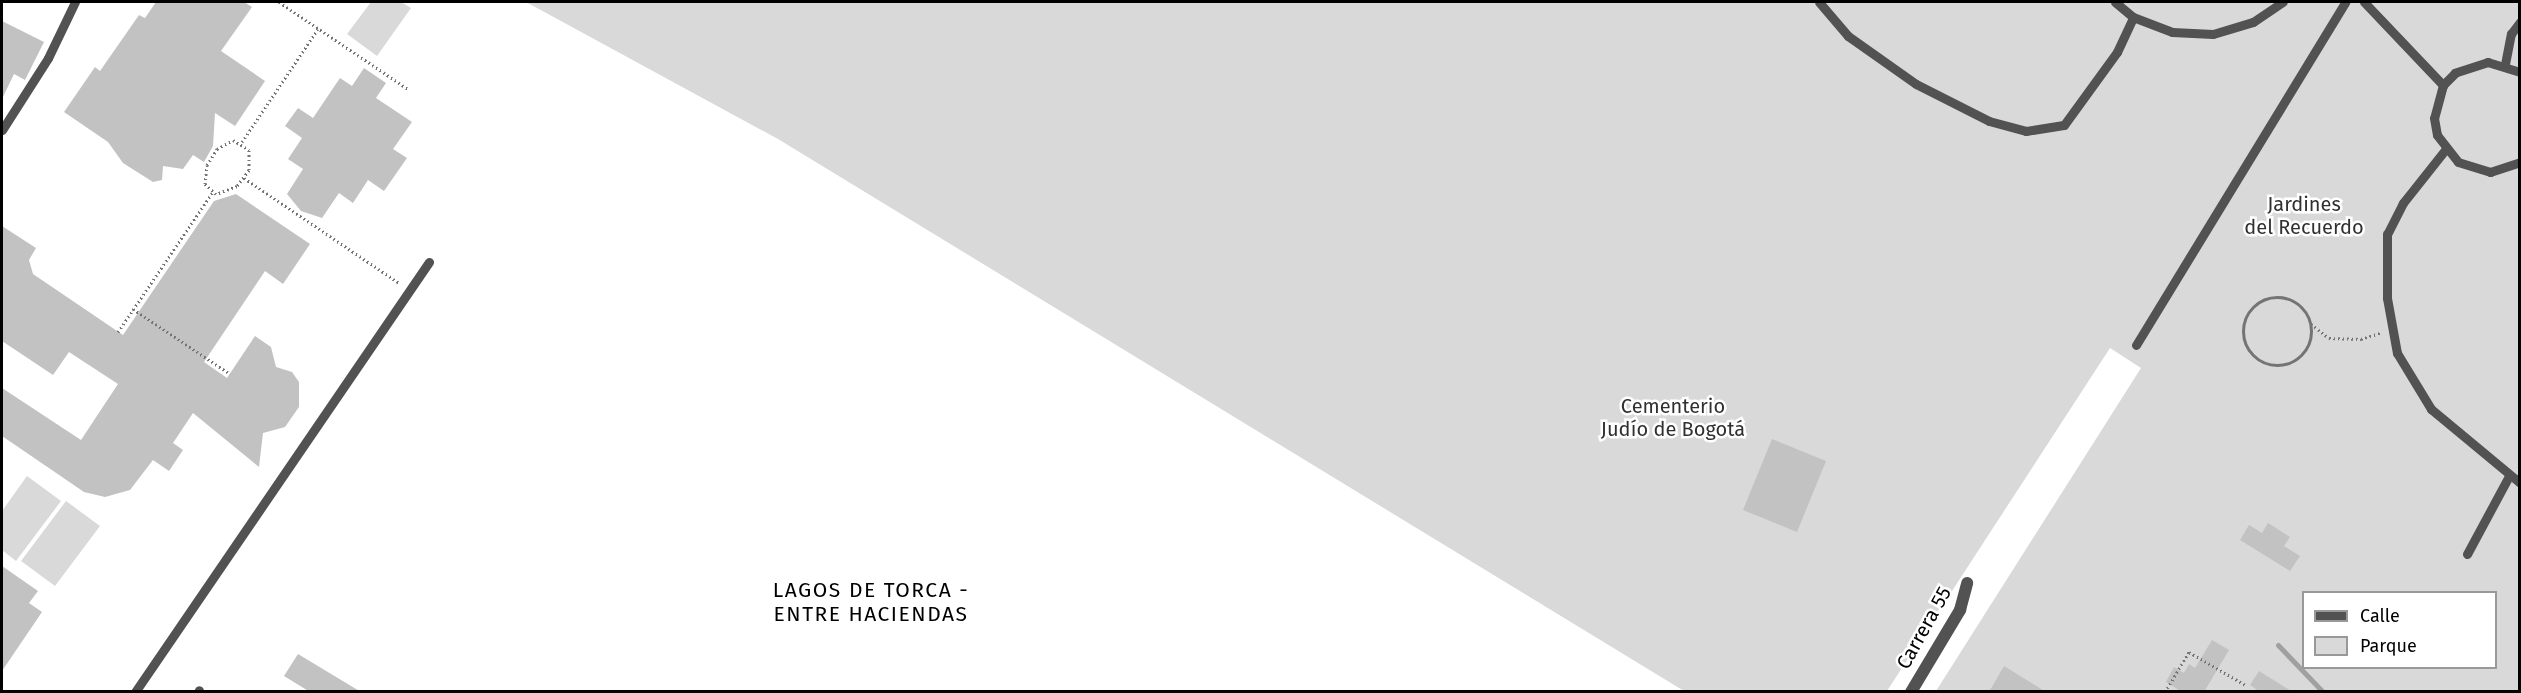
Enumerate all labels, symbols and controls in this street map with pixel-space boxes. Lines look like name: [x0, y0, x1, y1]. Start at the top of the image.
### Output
park label: Jardines del Recuerdo: [2244, 193, 2364, 240]
park label: Cementerio Judío de Bogotá: [1601, 395, 1745, 442]
district label: LAGOS DE TORCA - ENTRE HACIENDAS: [773, 577, 969, 627]
street label: Carrera 55: [1892, 582, 1956, 674]
legend: [2302, 591, 2497, 669]
text: Calle: [2360, 605, 2400, 627]
text: Parque: [2360, 635, 2417, 657]

